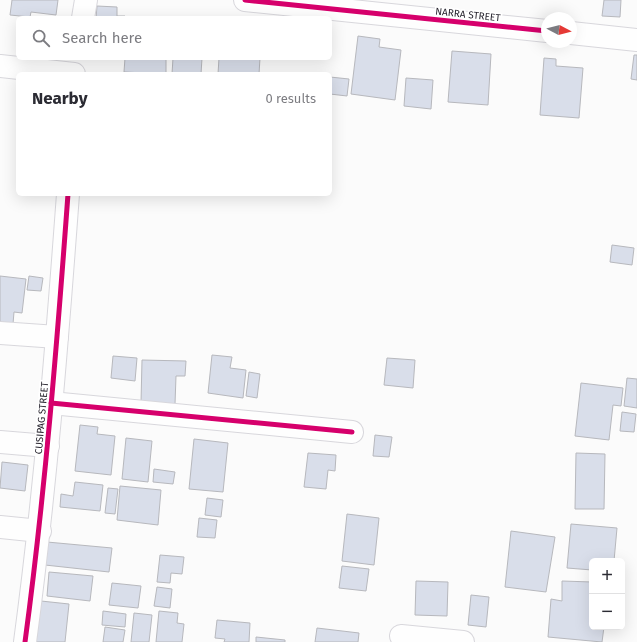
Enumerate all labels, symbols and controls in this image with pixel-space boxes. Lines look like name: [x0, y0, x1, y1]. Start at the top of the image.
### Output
street label: NARRA STREET: [435, 6, 502, 24]
north arrow: [541, 12, 577, 48]
search box: [16, 16, 332, 60]
icon: search: [30, 27, 52, 49]
text: Search here: [62, 29, 142, 47]
text: Nearby: [32, 88, 87, 109]
text: 0 results: [265, 91, 316, 106]
street label: CUSIPAG STREET: [33, 381, 51, 455]
map controls: [589, 558, 625, 630]
button: +: [589, 558, 625, 594]
button: −: [589, 594, 625, 630]

